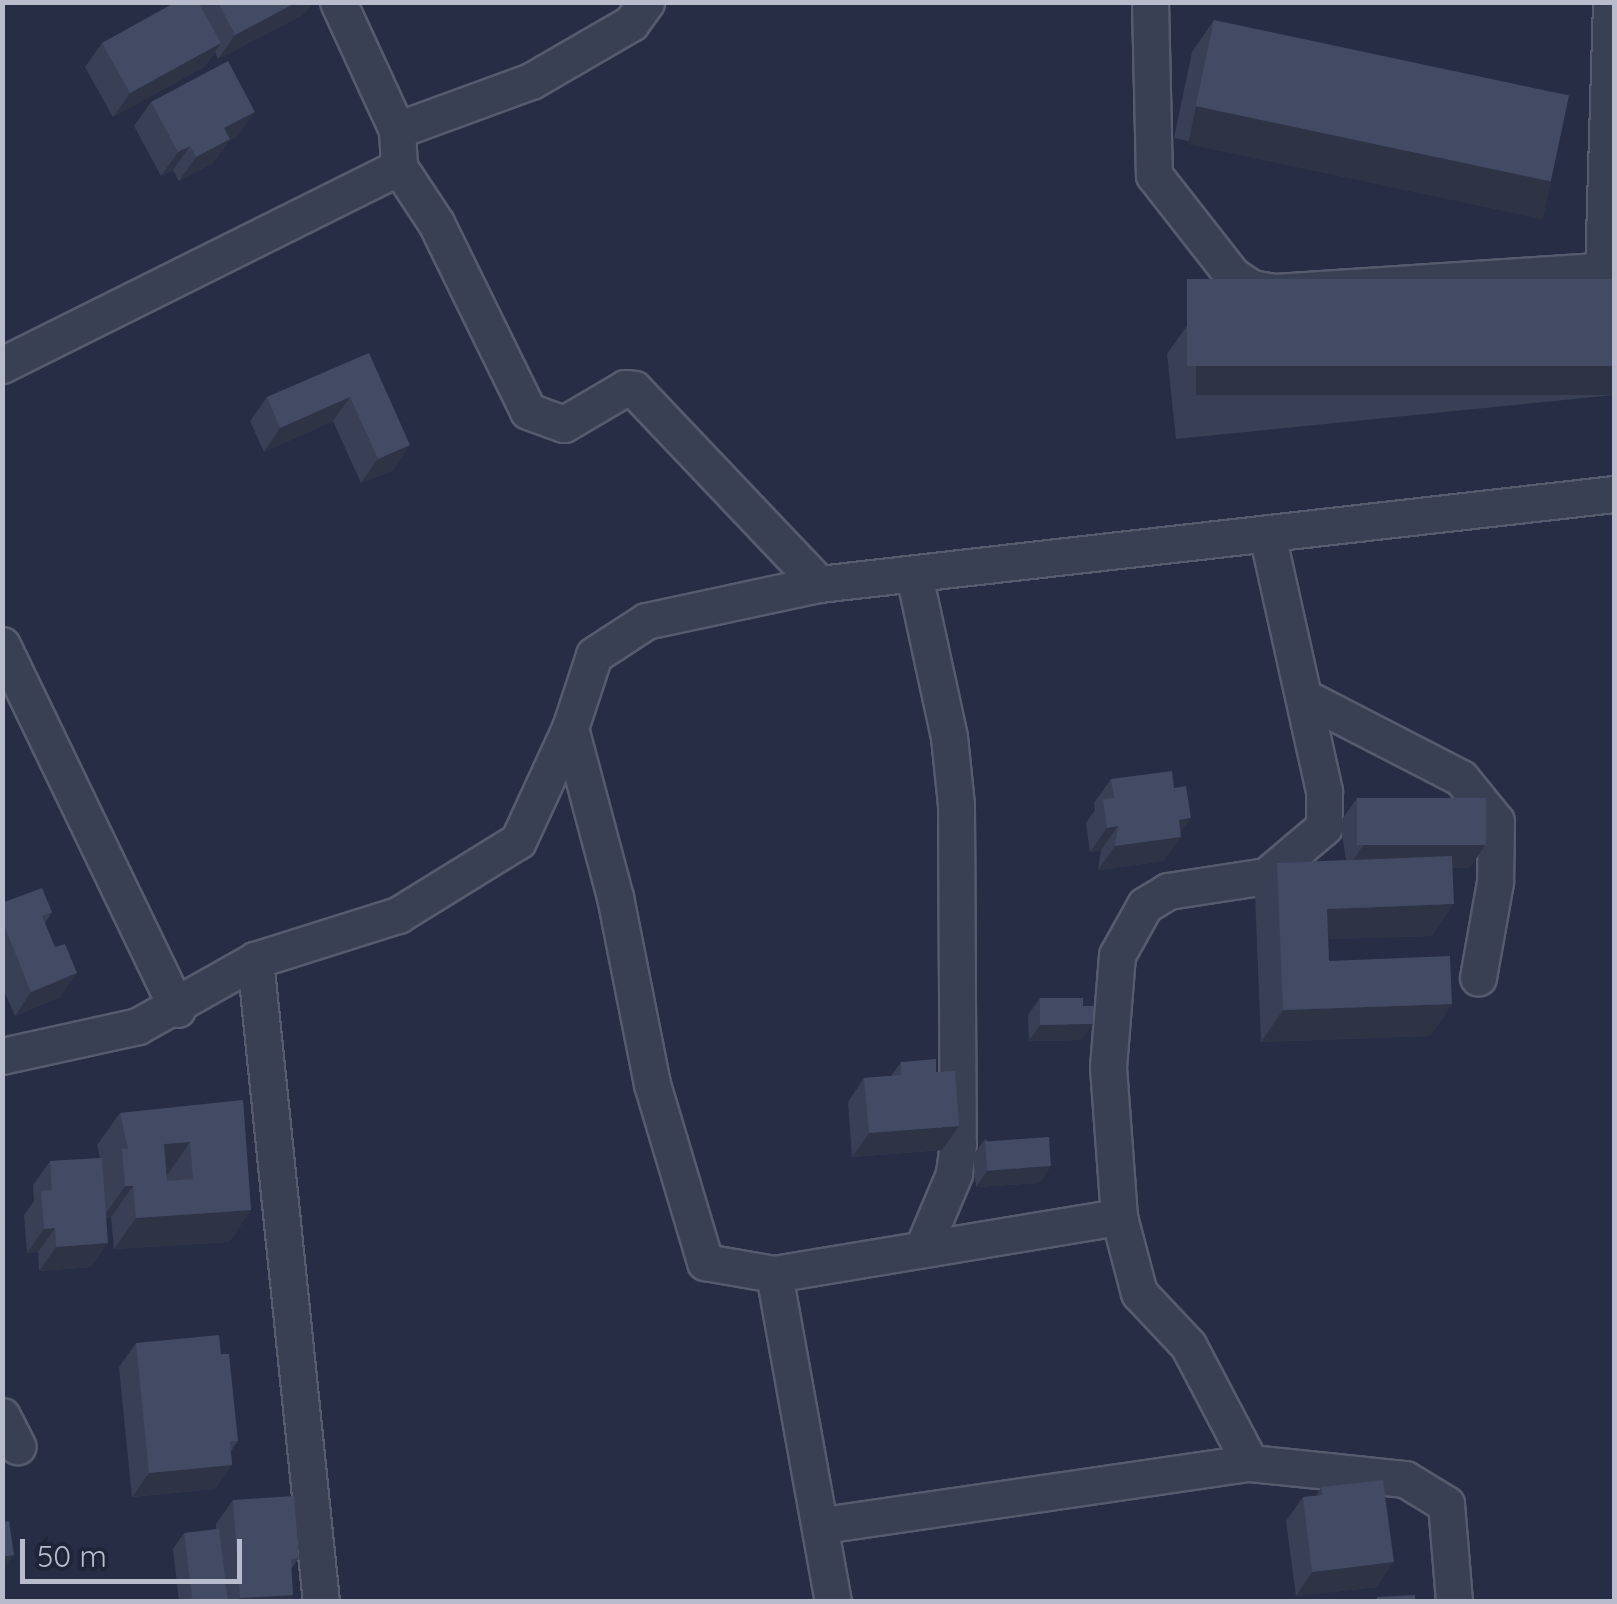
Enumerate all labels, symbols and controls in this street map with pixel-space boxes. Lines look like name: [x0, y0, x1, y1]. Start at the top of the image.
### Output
scale bar: [25, 1519, 248, 1581]
text: 50 m: [37, 1537, 107, 1575]

